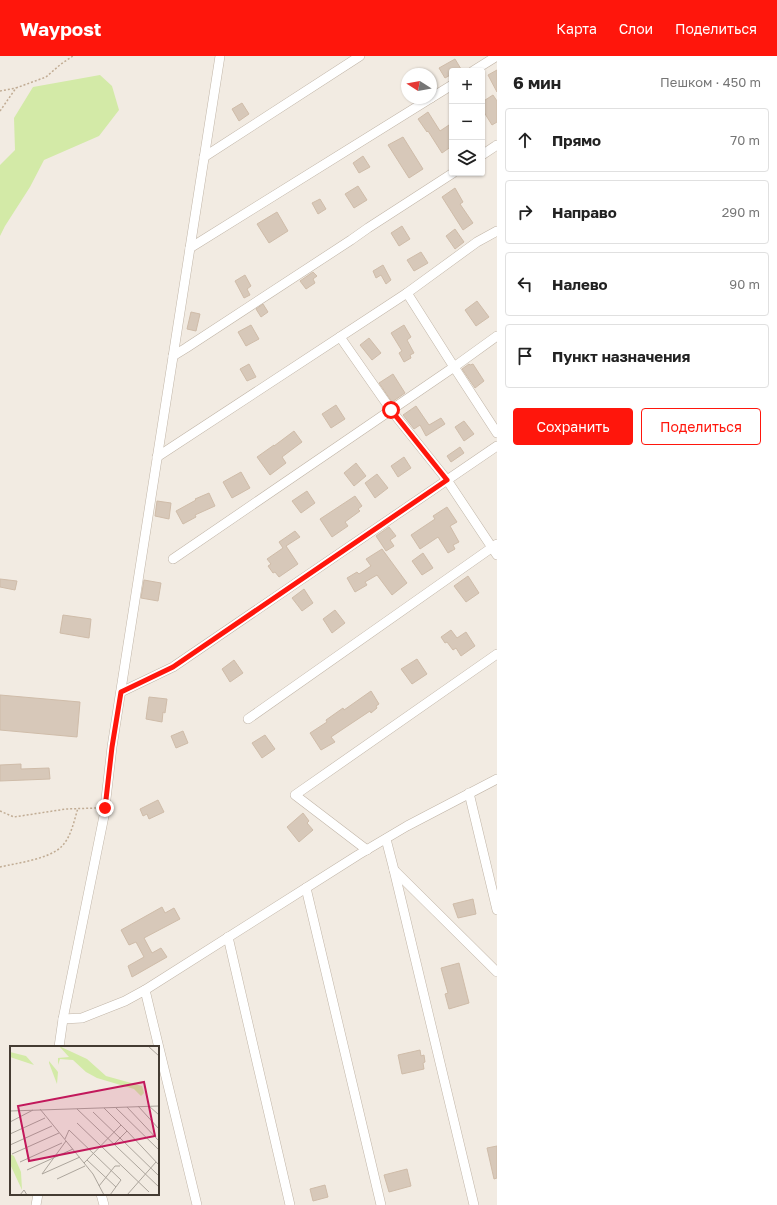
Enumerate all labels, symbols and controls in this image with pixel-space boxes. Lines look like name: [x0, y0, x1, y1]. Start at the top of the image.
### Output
text: Waypost: [20, 17, 101, 40]
text: Карта: [556, 20, 597, 37]
text: Слои: [619, 20, 653, 37]
text: Поделиться: [675, 20, 757, 37]
north arrow: [401, 68, 437, 104]
map controls: [449, 68, 485, 176]
button: +: [449, 68, 485, 104]
text: 6 мин: [513, 72, 561, 93]
text: Пешком · 450 m: [660, 74, 761, 90]
button: −: [449, 104, 485, 140]
icon: ahead: [514, 129, 536, 151]
text: Прямо: [552, 131, 601, 149]
text: 70 m: [730, 132, 760, 148]
button: layers: [449, 140, 485, 176]
icon: right: [514, 201, 536, 223]
text: Направо: [552, 203, 617, 221]
text: 290 m: [722, 204, 760, 220]
icon: left: [514, 273, 536, 295]
text: Налево: [552, 275, 608, 293]
text: 90 m: [729, 276, 760, 292]
icon: arrive: [514, 345, 536, 367]
text: Пункт назначения: [552, 347, 690, 365]
route start: [382, 401, 400, 419]
button: Сохранить: [513, 408, 633, 445]
button: Поделиться: [641, 408, 761, 445]
route end: [96, 799, 114, 817]
inset map: [10, 1046, 159, 1195]

